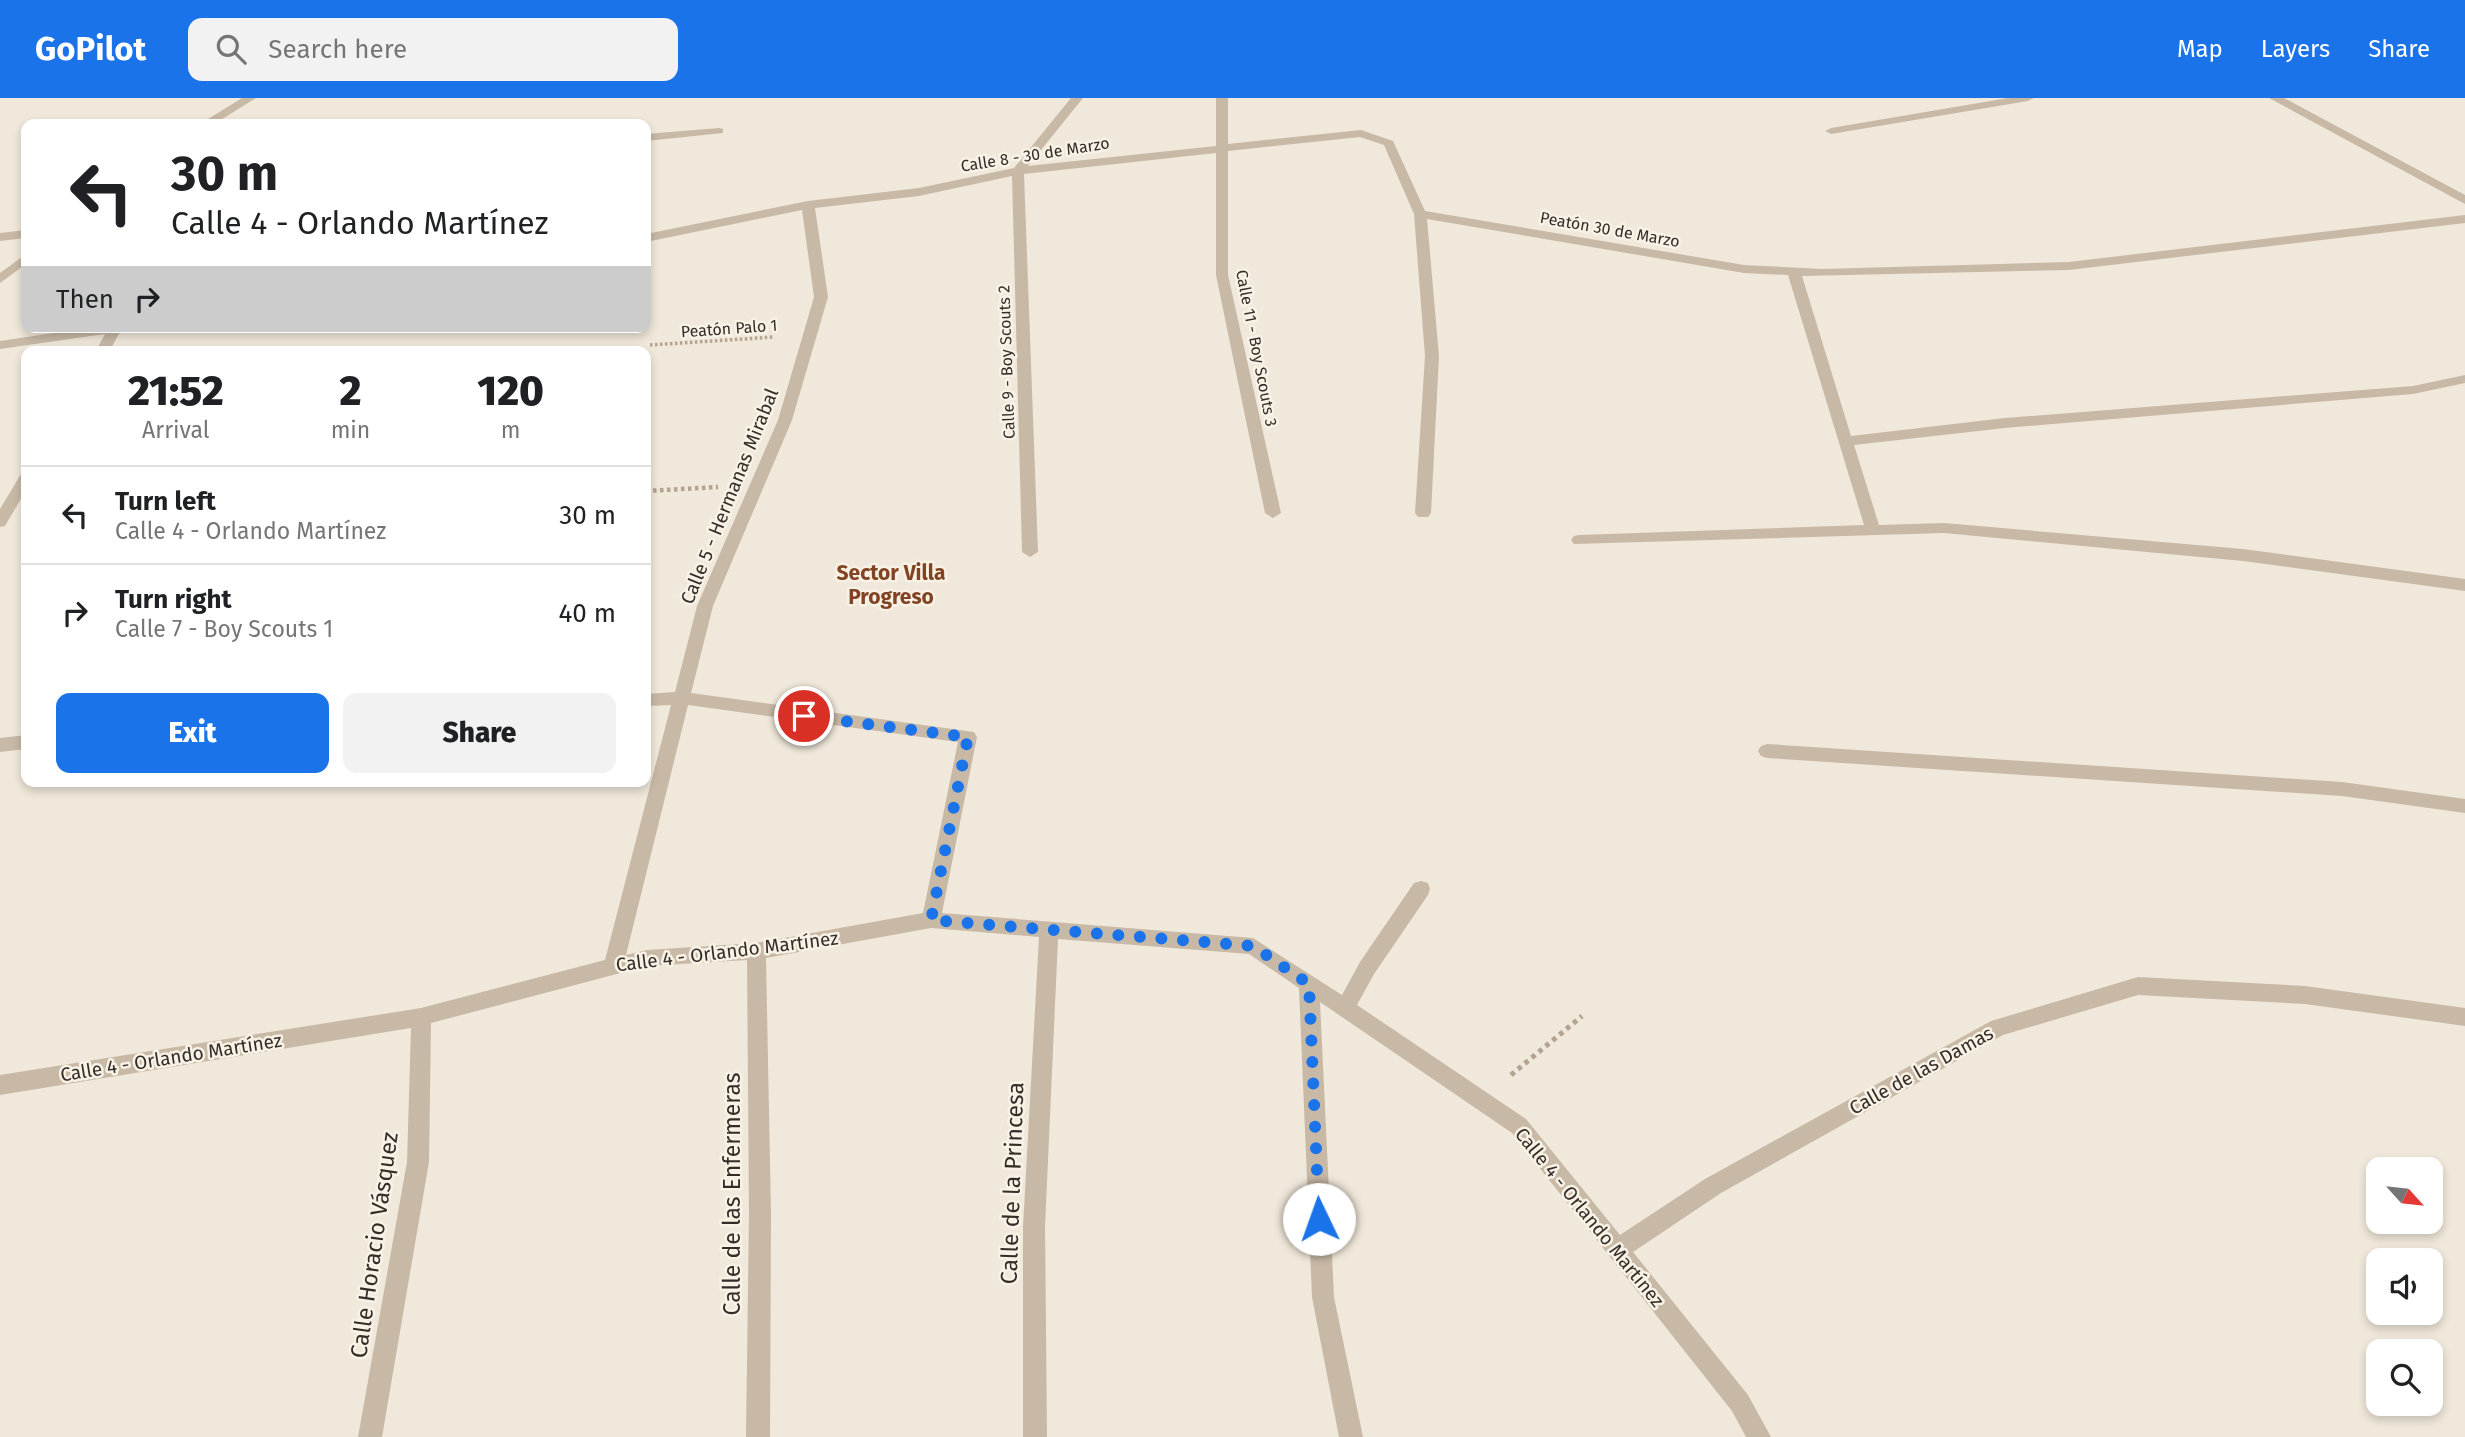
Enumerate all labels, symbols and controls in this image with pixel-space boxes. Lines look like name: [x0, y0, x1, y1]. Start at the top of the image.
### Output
search box: [188, 18, 678, 81]
text: GoPilot: [35, 29, 146, 69]
icon: search: [212, 30, 250, 68]
text: Search here: [268, 34, 407, 65]
text: Map: [2177, 35, 2223, 63]
text: Layers: [2261, 35, 2330, 63]
text: Share: [2368, 35, 2430, 63]
street label: Calle 8 - 30 de Marzo: [959, 133, 1111, 176]
text: 30 m: [171, 144, 278, 203]
icon: left: [56, 147, 147, 238]
text: Calle 4 - Orlando Martínez: [171, 204, 548, 242]
street label: Peatón 30 de Marzo: [1539, 208, 1681, 251]
street label: Calle 11 - Boy Scouts 3: [1232, 268, 1281, 428]
icon: right: [128, 280, 166, 318]
text: Then: [56, 284, 114, 315]
street label: Calle 9 - Boy Scouts 2: [994, 285, 1019, 439]
street label: Peatón Palo 1: [680, 316, 778, 341]
text: 21:52: [128, 366, 224, 416]
text: 2: [339, 366, 361, 416]
text: 120: [477, 366, 544, 416]
street label: Calle 5 - Hermanas Mirabal: [676, 385, 783, 607]
text: Arrival: [142, 416, 210, 444]
text: min: [331, 416, 370, 444]
text: m: [501, 416, 521, 444]
text: Turn left: [115, 486, 216, 517]
icon: left: [56, 496, 94, 534]
text: 30 m: [559, 500, 616, 531]
text: Calle 4 - Orlando Martínez: [115, 517, 386, 545]
district label: Sector Villa Progreso: [837, 560, 945, 610]
text: Turn right: [115, 584, 232, 615]
icon: right: [56, 594, 94, 632]
text: 40 m: [558, 598, 616, 629]
text: Calle 7 - Boy Scouts 1: [115, 615, 333, 643]
pin: [774, 686, 834, 746]
button: Exit: [56, 693, 329, 773]
button: Share: [343, 693, 616, 773]
icon: arrive: [785, 697, 823, 735]
street label: Calle 4 - Orlando Martínez: [614, 926, 840, 977]
street label: Calle de las Damas: [1845, 1021, 1997, 1120]
street label: Calle 4 - Orlando Martínez: [59, 1029, 284, 1086]
street label: Calle de las Enfermeras: [718, 1073, 746, 1315]
street label: Calle de la Princesa: [994, 1081, 1030, 1285]
street label: Calle 4 - Orlando Martínez: [1510, 1123, 1669, 1312]
street label: Calle Horacio Vásquez: [344, 1130, 404, 1360]
north arrow: [2366, 1157, 2443, 1234]
map controls: [2366, 1157, 2443, 1416]
position arrow: [1282, 1182, 1356, 1256]
button: sound: [2366, 1248, 2443, 1325]
button: search: [2366, 1339, 2443, 1416]

